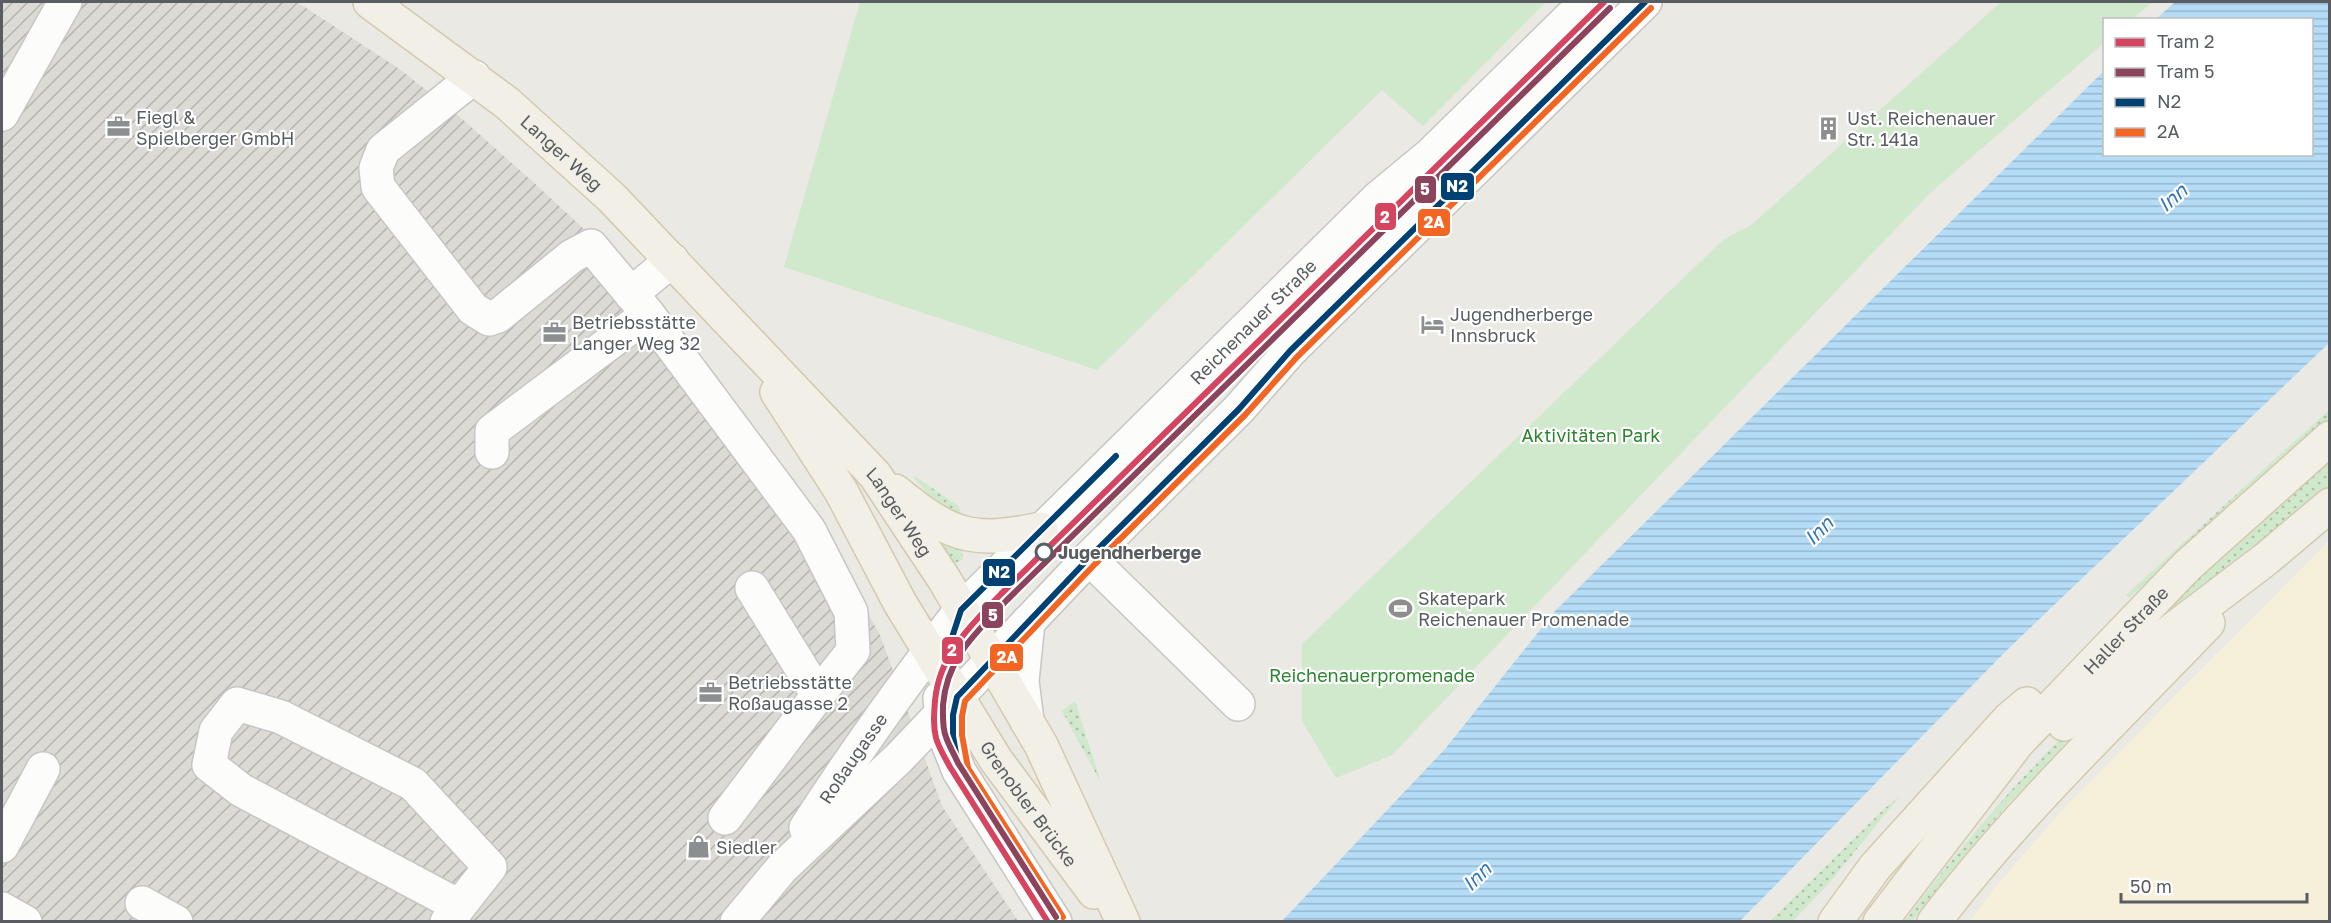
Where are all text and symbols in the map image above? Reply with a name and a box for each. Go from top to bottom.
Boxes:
legend [2103,18,2313,156]
text: Tram 2 [2157,30,2214,52]
text: Tram 5 [2157,60,2214,82]
text: N2 [2157,90,2181,112]
place label: Fiegl & Spielberger GmbH [136,106,294,149]
place label: Ust. Reichenauer Str. 141a [1847,107,1996,150]
street label: Langer Weg [516,110,607,195]
office icon: Fiegl & Spielberger GmbH [105,114,131,140]
building icon: Ust. Reichenauer Str. 141a [1816,115,1842,141]
text: 2A [2157,120,2180,142]
line badge: N2 [1440,172,1475,201]
line badge: 5 [1414,175,1437,204]
text: N2 [1446,176,1468,196]
water label: Inn [2152,177,2192,216]
text: 5 [1420,179,1430,199]
line badge: 2 [1374,202,1397,231]
text: 2 [1380,207,1390,227]
line badge: 2A [1417,208,1451,237]
text: 2A [1423,212,1445,232]
street label: Reichenauer Straße [1185,254,1321,389]
place label: Jugendherberge Innsbruck [1450,303,1593,346]
place label: Betriebsstätte Langer Weg 32 [572,311,700,354]
hotel icon: Jugendherberge Innsbruck [1419,311,1445,337]
office icon: Betriebsstätte Langer Weg 32 [541,319,567,345]
park label: Aktivitäten Park [1522,424,1660,446]
street label: Langer Weg [862,462,937,561]
water label: Inn [1799,510,1838,549]
place label: Jugendherberge [1058,541,1202,563]
marker: Jugendherberge [1035,543,1053,561]
line badge: N2 [982,558,1016,587]
text: N2 [988,562,1010,582]
street label: Haller Straße [2078,582,2173,679]
place label: Skatepark Reichenauer Promenade [1418,587,1629,630]
sports icon: Skatepark Reichenauer Promenade [1387,595,1413,621]
line badge: 5 [981,601,1004,629]
text: 5 [988,605,998,625]
line badge: 2 [941,636,964,665]
text: 2 [947,640,957,660]
line badge: 2A [989,643,1024,672]
text: 2A [996,647,1018,667]
park label: Reichenauerpromenade [1269,664,1475,686]
place label: Betriebsstätte Roßaugasse 2 [728,671,852,714]
office icon: Betriebsstätte Roßaugasse 2 [697,679,723,705]
street label: Roßaugasse [814,709,892,808]
street label: Grenobler Brücke [976,737,1082,871]
shop icon: Siedler [685,834,711,860]
place label: Siedler [716,836,777,858]
water label: Inn [1457,856,1496,895]
scale bar [2121,866,2307,904]
text: 50 m [2130,875,2172,897]

